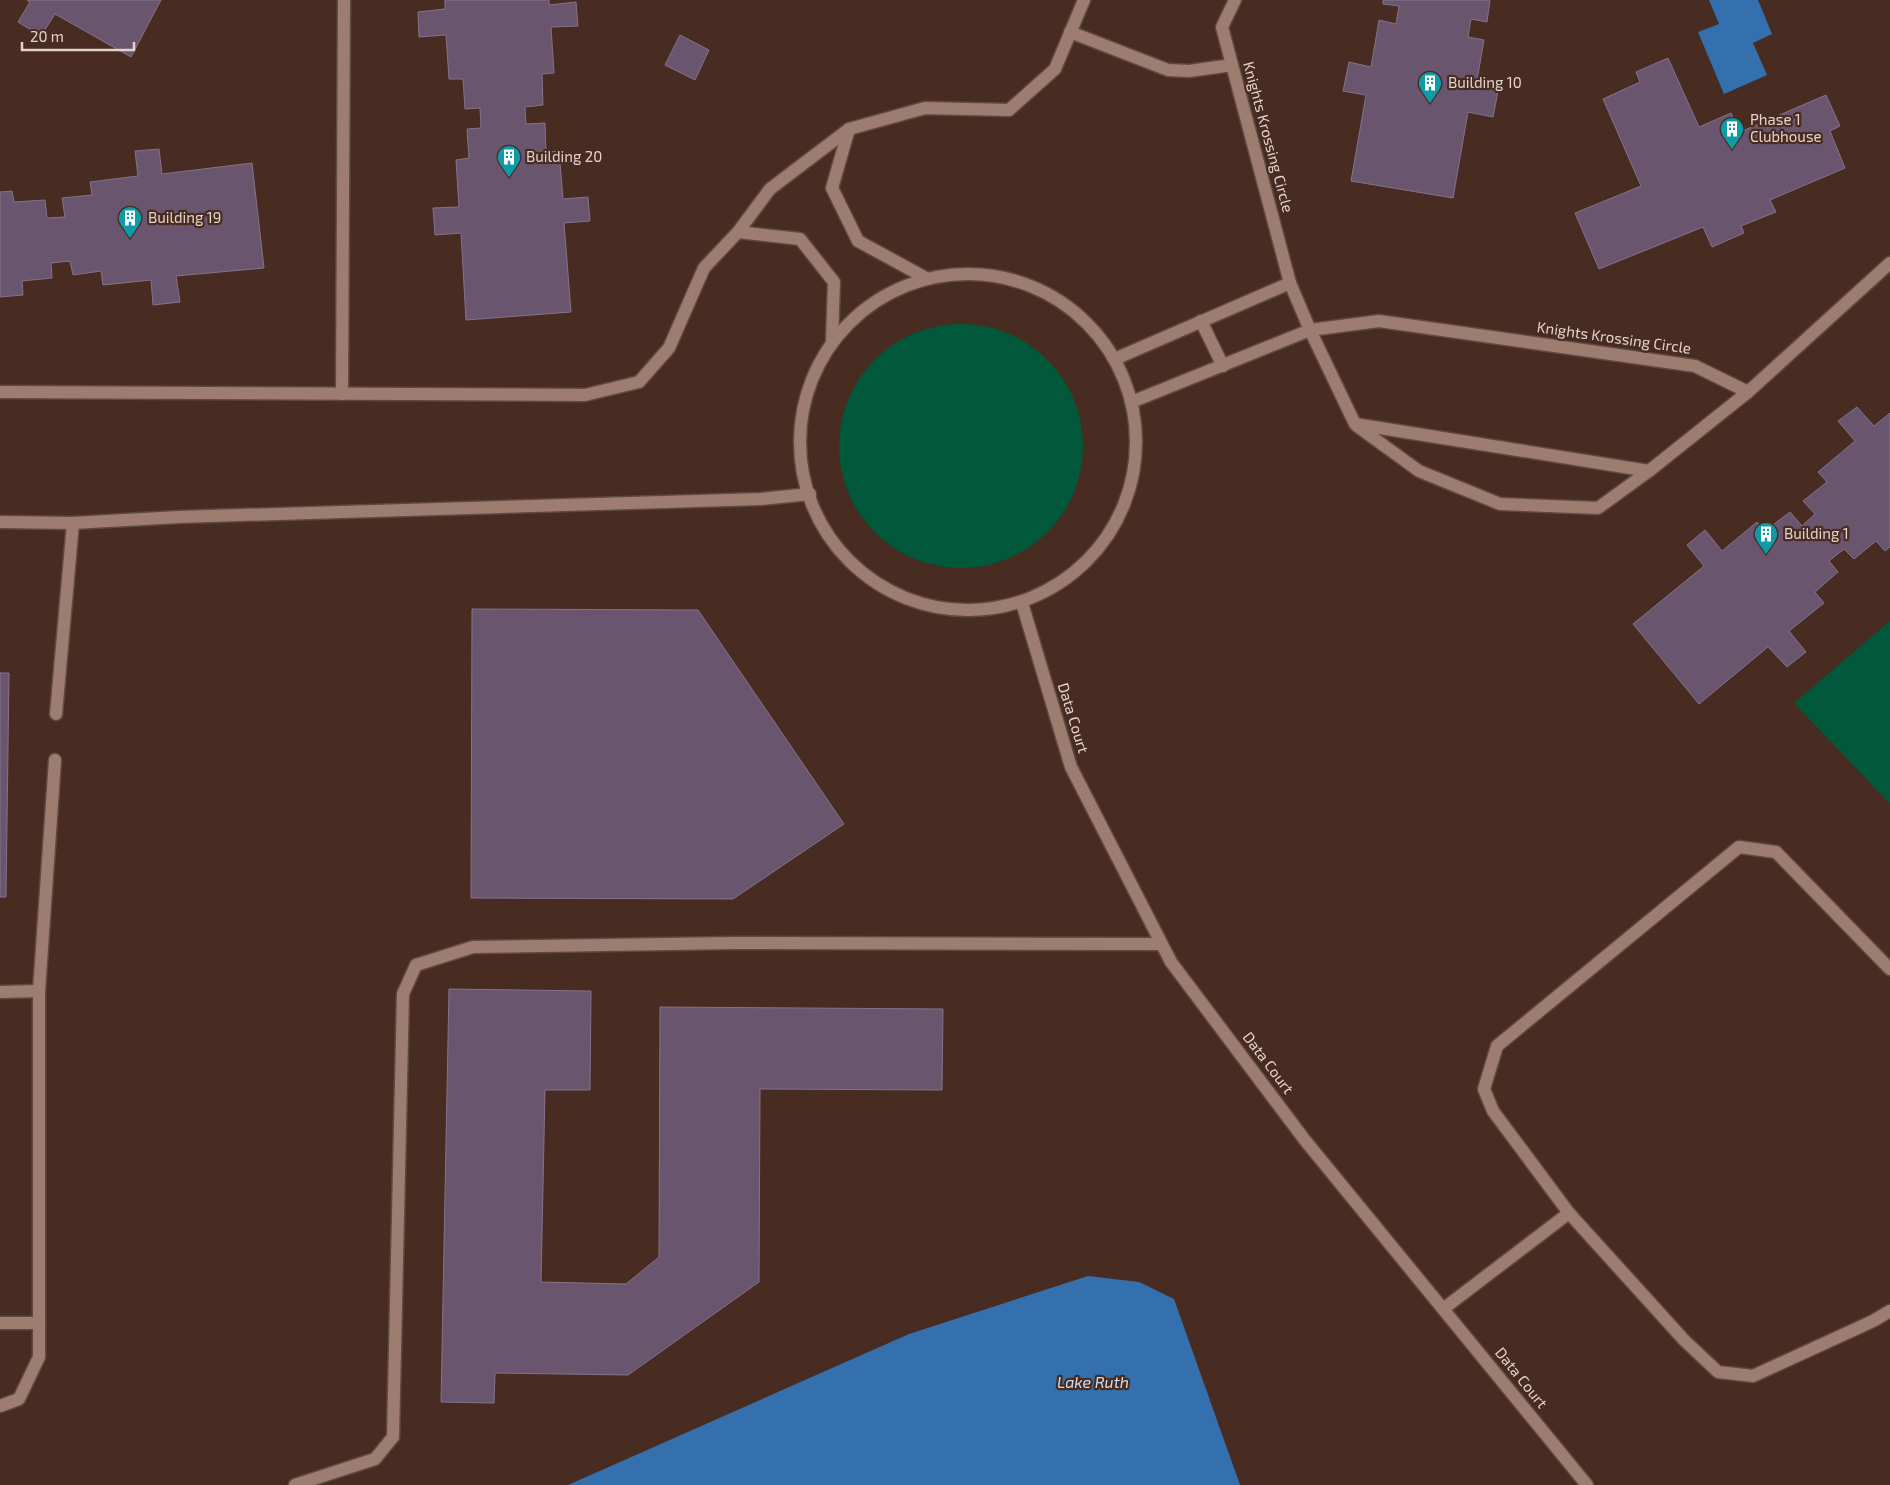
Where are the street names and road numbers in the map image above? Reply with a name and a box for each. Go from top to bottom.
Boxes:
street label: Knights Krossing Circle [1240,59,1298,214]
street label: Knights Krossing Circle [1536,317,1692,357]
street label: Data Court [1055,680,1093,755]
street label: Data Court [1240,1028,1298,1097]
street label: Data Court [1492,1343,1552,1412]

